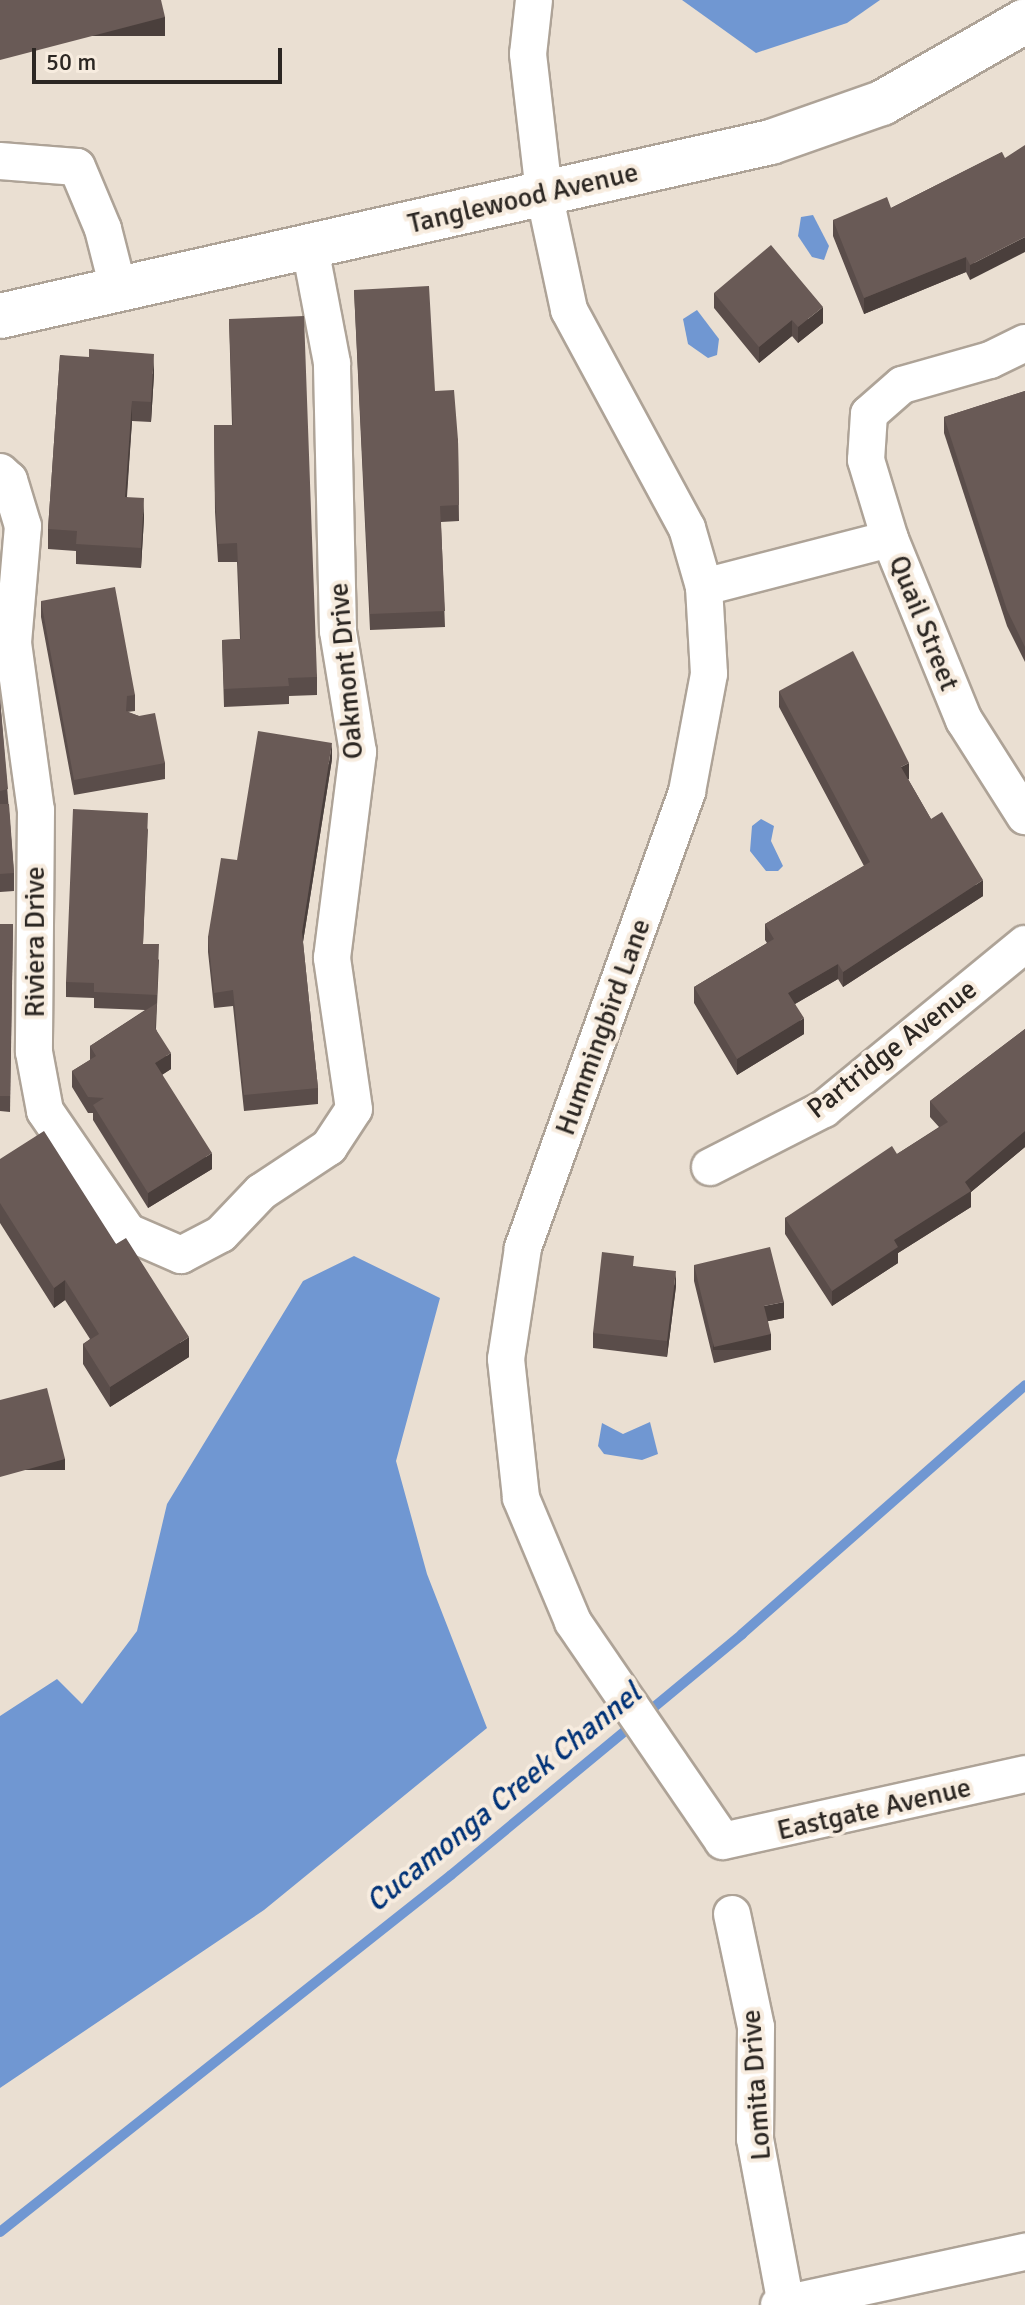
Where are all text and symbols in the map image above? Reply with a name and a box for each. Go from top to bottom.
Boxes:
scale bar [36,32,286,82]
text: 50 m [46,47,96,77]
street label: Tanglewood Avenue [405,155,641,241]
street label: Quail Street [882,551,966,695]
street label: Oakmont Drive [322,581,370,761]
street label: Riviera Drive [18,866,52,1018]
street label: Hummingbird Lane [548,914,658,1140]
street label: Partridge Avenue [801,972,983,1126]
water label: Cucamonga Creek Channel [359,1676,649,1920]
street label: Eastgate Avenue [774,1770,974,1848]
street label: Lomita Drive [734,2009,778,2161]

